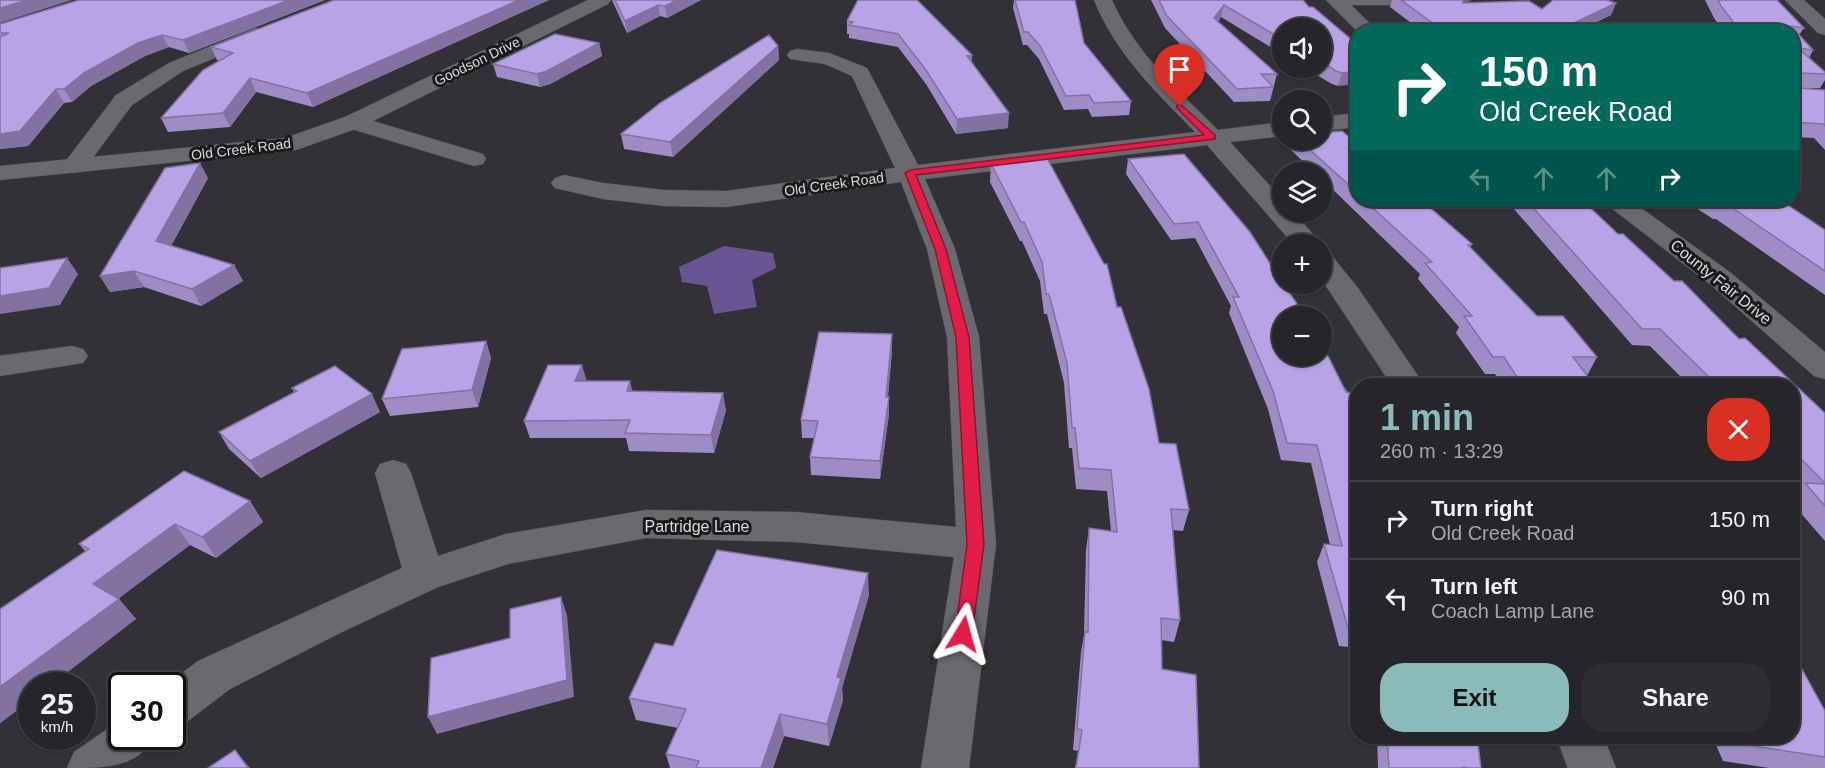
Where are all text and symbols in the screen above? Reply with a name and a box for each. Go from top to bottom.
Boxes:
map controls [1272,18,1332,366]
button: sound [1272,18,1332,78]
street label: Goodson Drive [432,33,523,89]
pin [1154,44,1205,106]
icon: right [1380,48,1458,126]
text: 150 m [1479,48,1598,95]
icon: arrive [1163,53,1196,86]
button: search [1272,90,1332,150]
text: Old Creek Road [1479,97,1673,127]
street label: Old Creek Road [190,135,292,163]
button: layers [1272,162,1332,222]
icon: left [1464,162,1497,195]
icon: ahead [1527,162,1560,195]
icon: ahead [1590,162,1623,195]
icon: right [1653,162,1686,195]
street label: Old Creek Road [783,169,885,199]
button: + [1272,234,1332,294]
street label: County Fair Drive [1667,236,1775,328]
button: − [1272,306,1332,366]
text: 1 min [1380,397,1474,438]
button: close [1707,398,1770,461]
text: 260 m · 13:29 [1380,440,1503,462]
text: Turn right [1431,496,1533,521]
icon: right [1380,504,1413,537]
text: 150 m [1709,507,1770,532]
street label: Partridge Lane [645,518,750,535]
text: Old Creek Road [1431,522,1574,544]
text: Turn left [1431,574,1517,599]
icon: left [1380,582,1413,615]
text: 90 m [1721,585,1770,610]
text: Coach Lamp Lane [1431,600,1594,622]
position arrow [931,602,995,666]
button: Exit [1380,663,1569,732]
button: Share [1581,663,1770,732]
speed limit sign: 30 [108,672,186,750]
text: 25 [40,687,74,720]
text: km/h [41,718,73,735]

